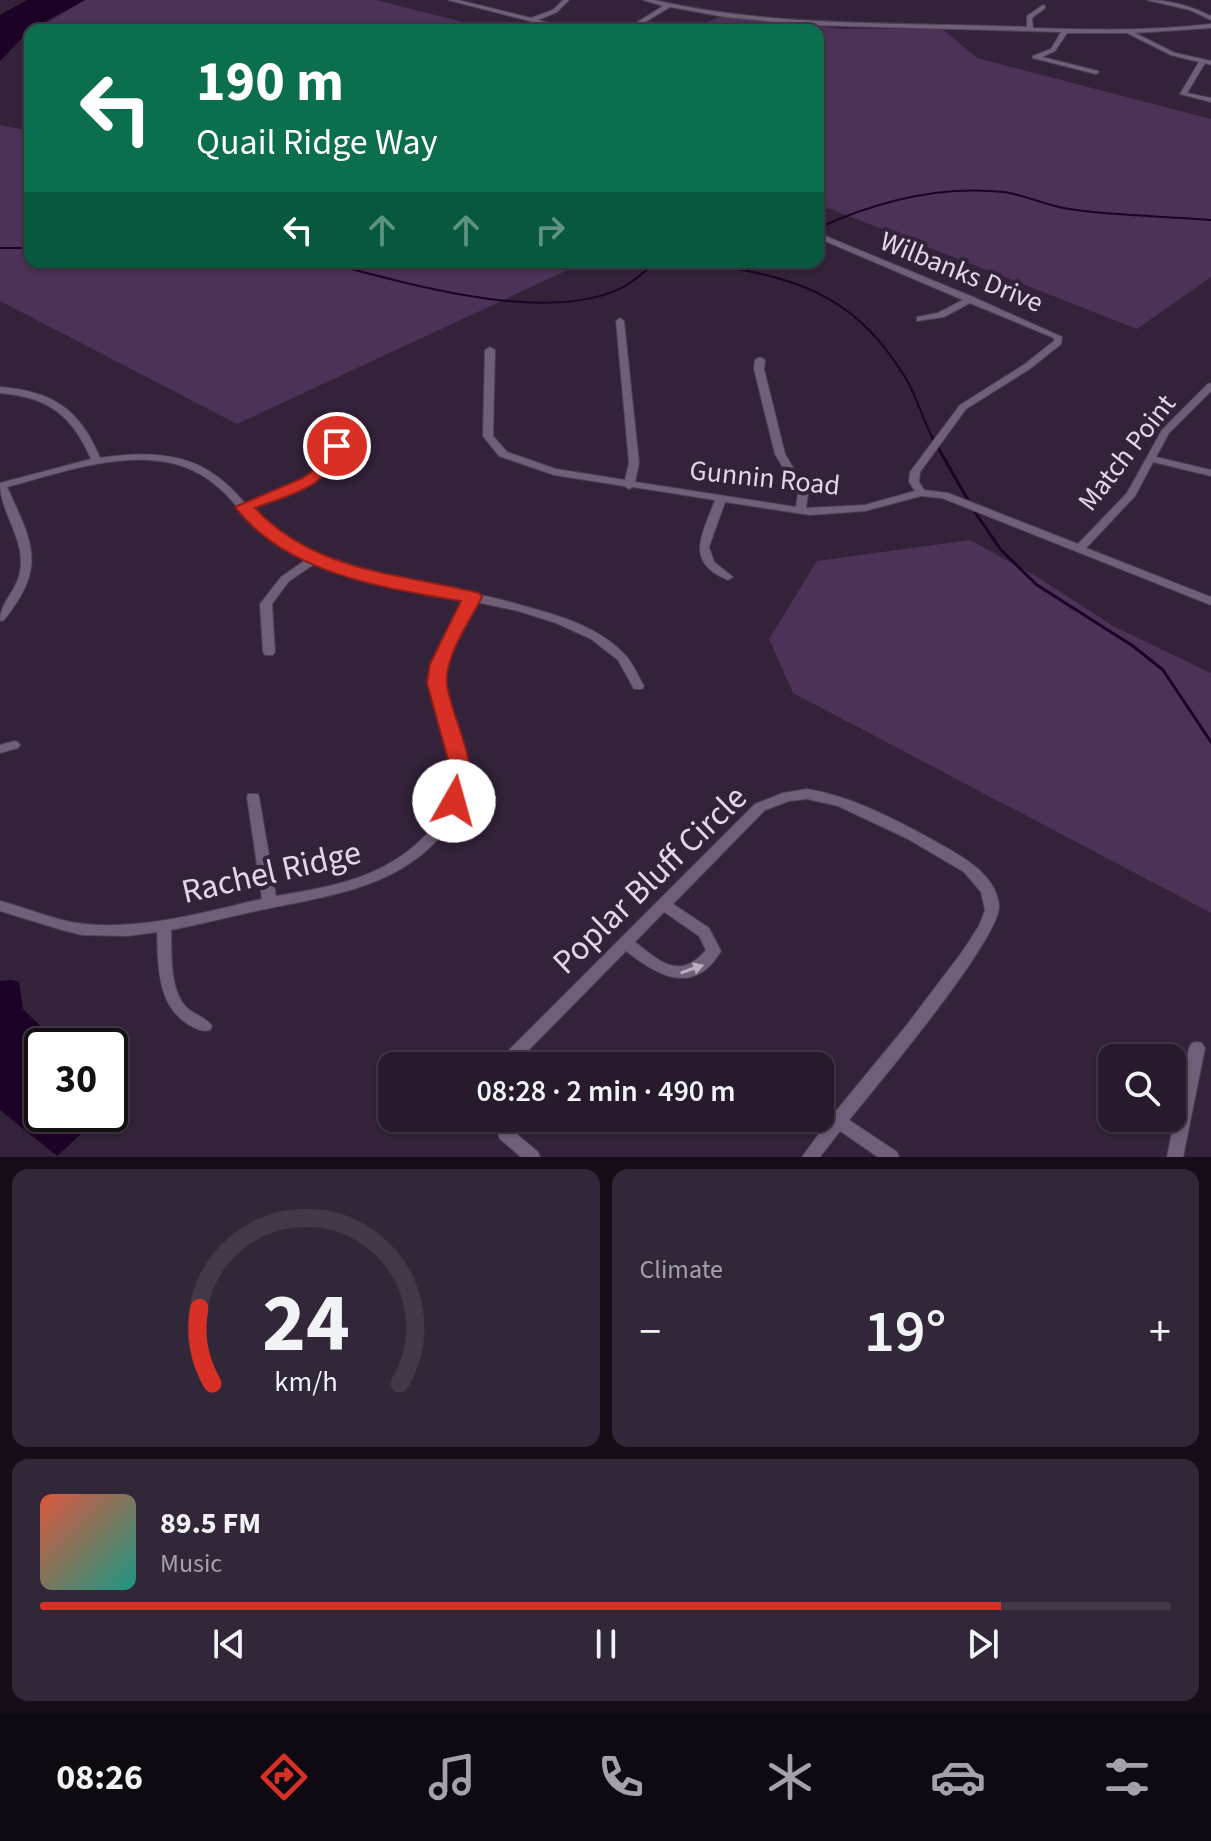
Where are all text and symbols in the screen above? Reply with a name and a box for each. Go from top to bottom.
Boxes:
text: 190 m [196,43,344,122]
icon: left [64,56,168,160]
text: Quail Ridge Way [196,117,438,168]
icon: left [276,208,320,252]
icon: ahead [360,208,404,252]
icon: ahead [444,208,488,252]
icon: right [528,208,572,252]
street label: Wilbanks Drive [874,221,1049,323]
street label: Match Point [1068,385,1186,520]
pin [303,412,371,480]
icon: arrive [315,424,359,468]
street label: Gunnin Road [688,450,842,506]
position arrow [412,759,496,843]
street label: Poplar Bluff Circle [542,774,758,986]
street label: Rachel Ridge [177,828,366,917]
one-way arrow [681,962,705,974]
speed limit sign: 30 [24,1028,128,1132]
map controls [1098,1044,1186,1132]
button: search [1098,1044,1186,1132]
text: 08:28 · 2 min · 490 m [476,1070,736,1113]
text: Climate [640,1251,723,1288]
text: 24 [262,1265,350,1383]
text: 19° [864,1290,946,1375]
text: − [640,1301,661,1364]
text: + [1149,1301,1171,1364]
text: km/h [274,1362,337,1402]
text: 89.5 FM [160,1502,261,1545]
text: Music [160,1545,222,1582]
icon: previous [207,1622,251,1666]
icon: pause [584,1622,628,1666]
icon: next [961,1622,1005,1666]
icon: directions [256,1749,312,1805]
icon: music [424,1749,480,1805]
icon: phone [593,1749,649,1805]
icon: climate [762,1749,818,1805]
icon: car [930,1749,986,1805]
icon: filters [1099,1749,1155,1805]
text: 08:26 [56,1752,143,1803]

